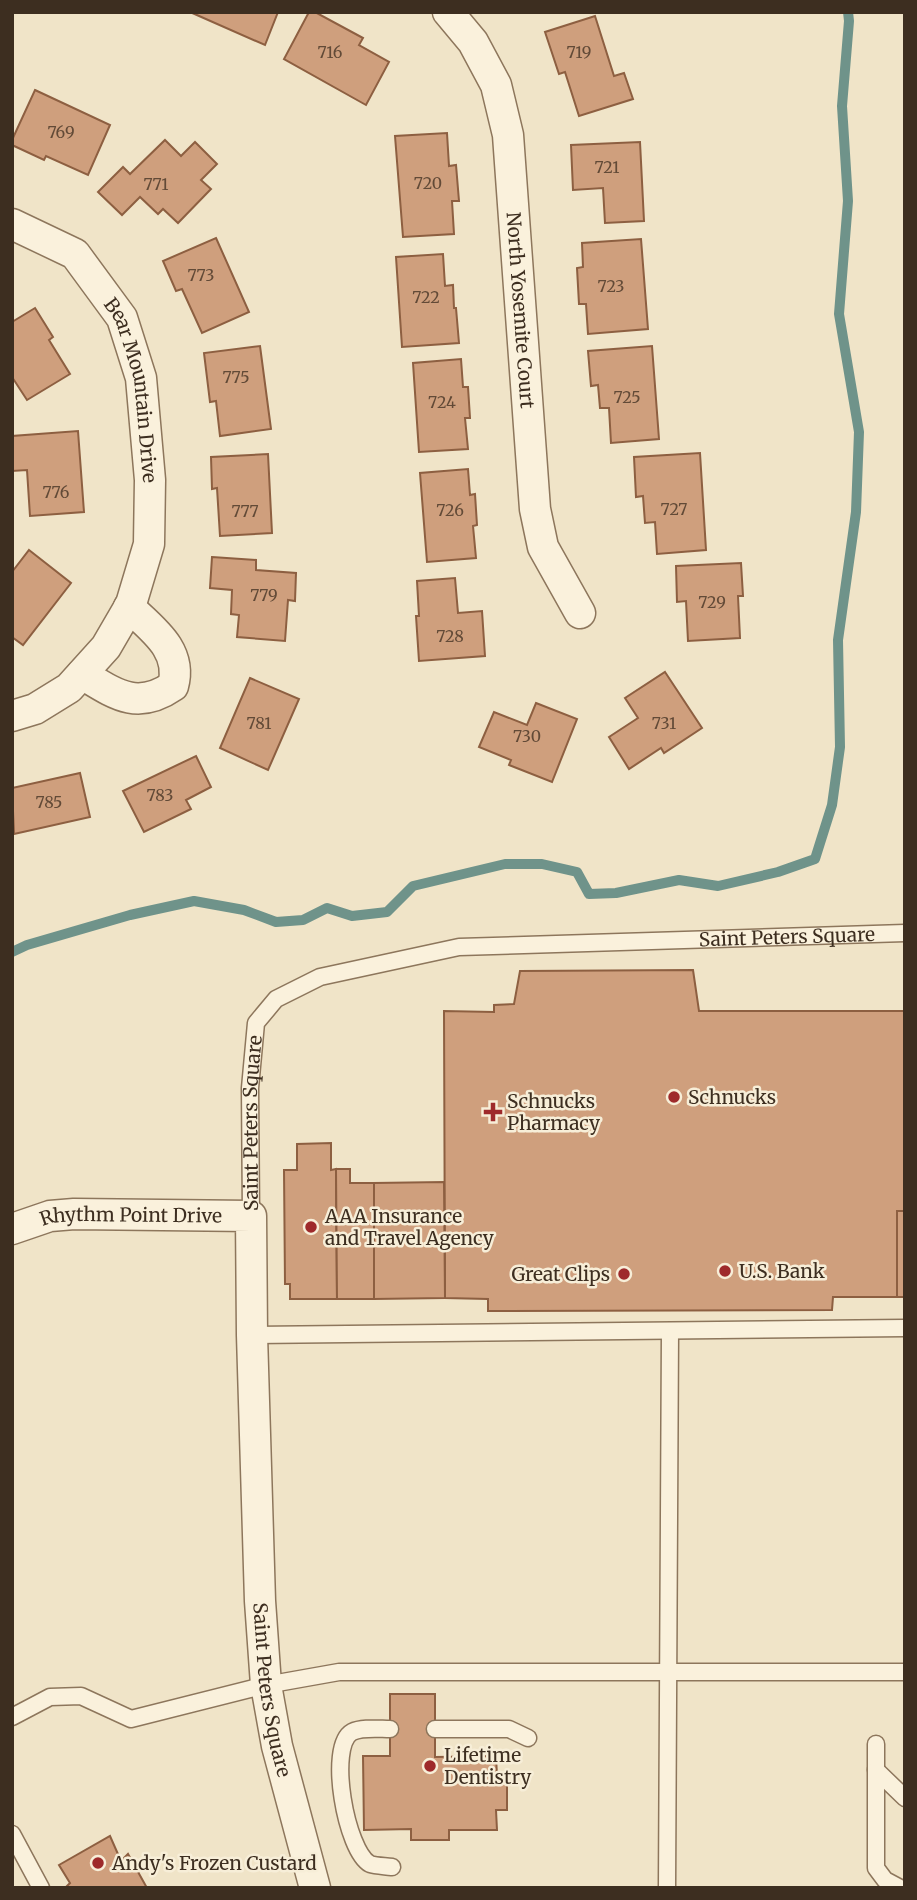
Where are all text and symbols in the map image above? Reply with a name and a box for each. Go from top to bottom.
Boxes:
house number: 716 [317,42,343,62]
house number: 719 [567,42,591,62]
house number: 769 [47,122,75,142]
house number: 721 [594,157,620,177]
house number: 720 [414,173,442,193]
house number: 771 [143,174,169,194]
street label: North Yosemite Court [502,211,540,410]
house number: 773 [187,265,215,285]
house number: 723 [598,276,624,296]
house number: 722 [412,287,440,307]
street label: Bear Mountain Drive [99,293,162,484]
house number: 775 [222,367,250,387]
house number: 725 [613,387,641,407]
house number: 724 [428,392,456,412]
house number: 776 [43,482,70,502]
house number: 727 [661,499,687,519]
house number: 726 [436,500,464,520]
house number: 777 [231,501,259,521]
house number: 779 [250,585,278,605]
house number: 729 [698,592,726,612]
house number: 728 [436,626,464,646]
house number: 781 [247,713,271,733]
house number: 731 [652,713,676,733]
house number: 730 [513,726,541,746]
house number: 783 [147,785,173,805]
house number: 785 [36,792,62,812]
street label: Saint Peters Square [698,922,875,951]
street label: Saint Peters Square [238,1034,267,1211]
place label: Schnucks [688,1085,776,1109]
place label: Schnucks Pharmacy [507,1089,600,1135]
marker: Schnucks [666,1089,682,1105]
marker: Schnucks Pharmacy [485,1104,501,1120]
street label: Rhythm Point Drive [36,1202,222,1231]
place label: AAA Insurance and Travel Agency [324,1204,494,1250]
marker: AAA Insurance and Travel Agency [303,1219,319,1235]
place label: U.S. Bank [739,1259,825,1283]
place label: Great Clips [511,1262,610,1286]
marker: U.S. Bank [717,1263,733,1279]
marker: Great Clips [616,1266,632,1282]
street label: Saint Peters Square [248,1602,297,1780]
place label: Lifetime Dentistry [444,1743,531,1789]
marker: Lifetime Dentistry [422,1758,438,1774]
place label: Andy's Frozen Custard [111,1851,317,1875]
marker: Andy's Frozen Custard [90,1855,106,1871]

